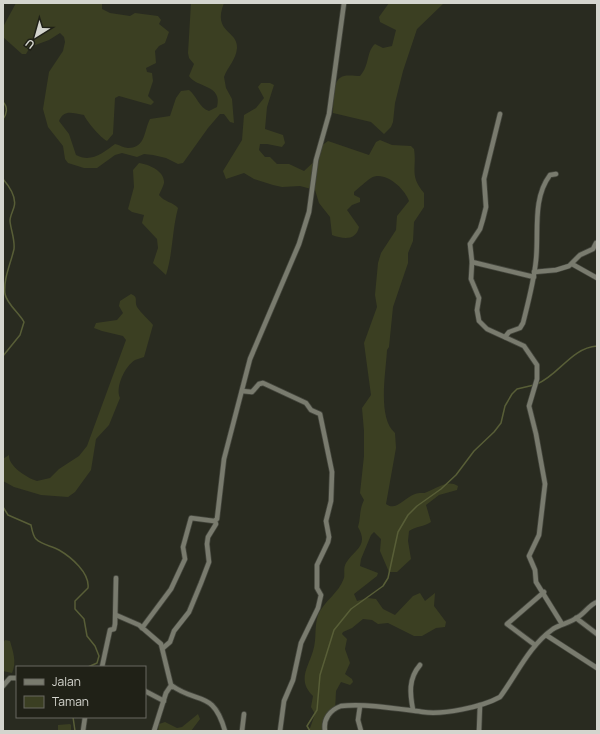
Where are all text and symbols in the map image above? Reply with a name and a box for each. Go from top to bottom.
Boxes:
north arrow [16,16,56,56]
text: U [22,36,37,53]
legend [16,666,146,718]
text: Jalan [52,673,81,690]
text: Taman [52,693,89,710]

